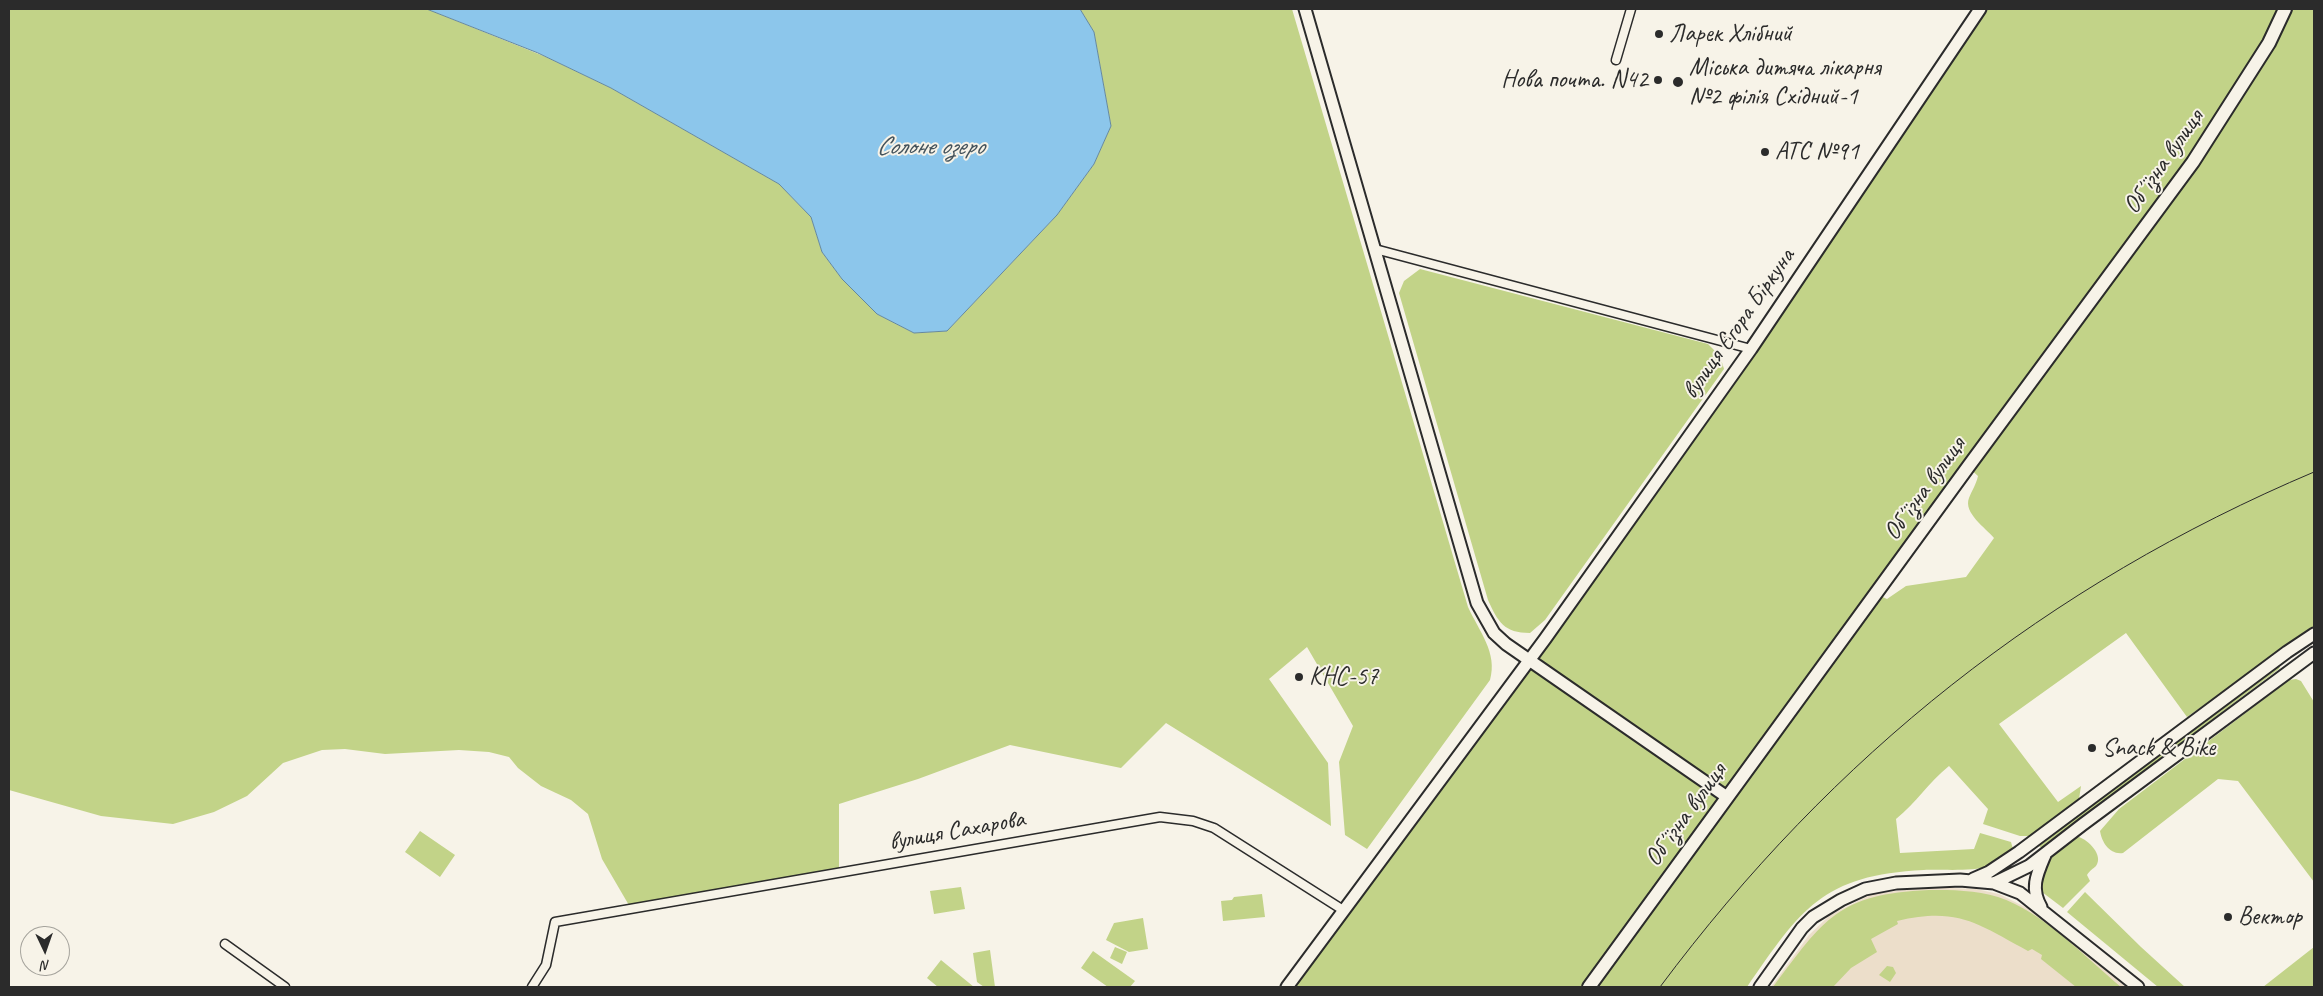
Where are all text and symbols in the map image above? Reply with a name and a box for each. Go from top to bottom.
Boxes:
place label: Ларек Хлібний [1669,19,1792,49]
marker: Ларек Хлібний [1653,28,1665,40]
place label: Міська дитяча лікарня №2 філія Східний-1 [1689,53,1880,112]
place label: Нова почта. N42 [1501,65,1648,95]
marker: Нова почта. N42 [1652,74,1664,86]
marker: Міська дитяча лікарня №2 філія Східний-1 [1671,75,1685,89]
street label: Обʼїзна вулиця [2117,104,2211,220]
water label: Солоне озеро [876,131,984,163]
place label: АТС №91 [1775,137,1859,167]
marker: АТС №91 [1759,146,1771,158]
street label: вулиця Єгора Біркуна [1676,243,1802,405]
street label: Обʼїзна вулиця [1877,431,1973,547]
place label: КНС-57 [1309,662,1378,692]
marker: КНС-57 [1293,671,1305,683]
place label: Snack & Bike [2102,733,2215,763]
marker: Snack & Bike [2086,742,2098,754]
street label: Обʼїзна вулиця [1638,757,1734,873]
street label: вулиця Сахарова [887,804,1027,858]
place label: Вектор [2238,902,2302,932]
marker: Вектор [2222,911,2234,923]
north arrow [20,926,70,976]
text: N [41,957,51,974]

